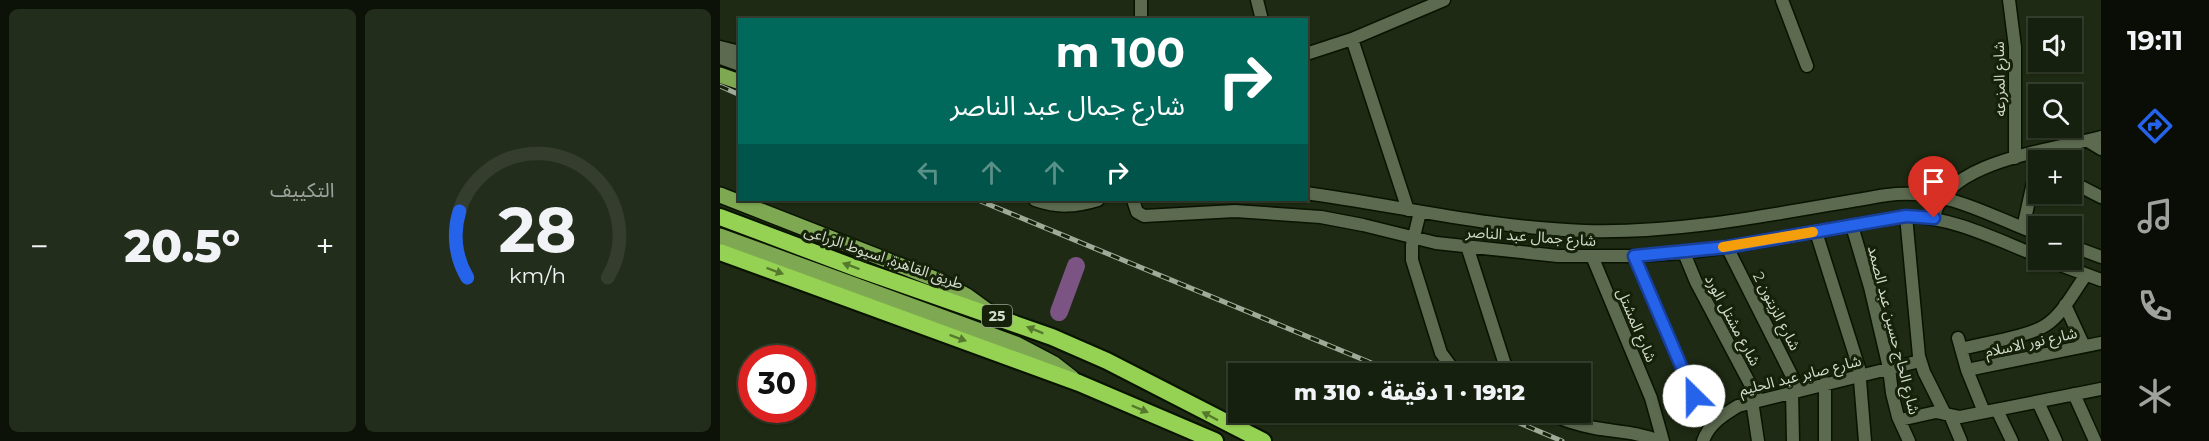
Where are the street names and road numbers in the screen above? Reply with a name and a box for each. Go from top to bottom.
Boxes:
street label: شارع المزرعه [1989,41,2012,117]
street label: طريق القاهرة, اسيوط الزراعى [802,221,966,294]
street label: شارع جمال عبد الناصر [1464,222,1597,253]
street label: شارع الحاج حسين عبد الصمد [1861,244,1924,417]
street label: شارع الزيتون 2 [1746,268,1805,355]
street label: شارع مشتل الورد [1698,271,1765,371]
street label: شارع المشتل [1610,285,1661,366]
road number: 25 [982,305,1012,327]
street label: شارع نور الاسلام [1983,323,2080,364]
street label: شارع صابر عبد الحليم [1737,351,1864,402]

